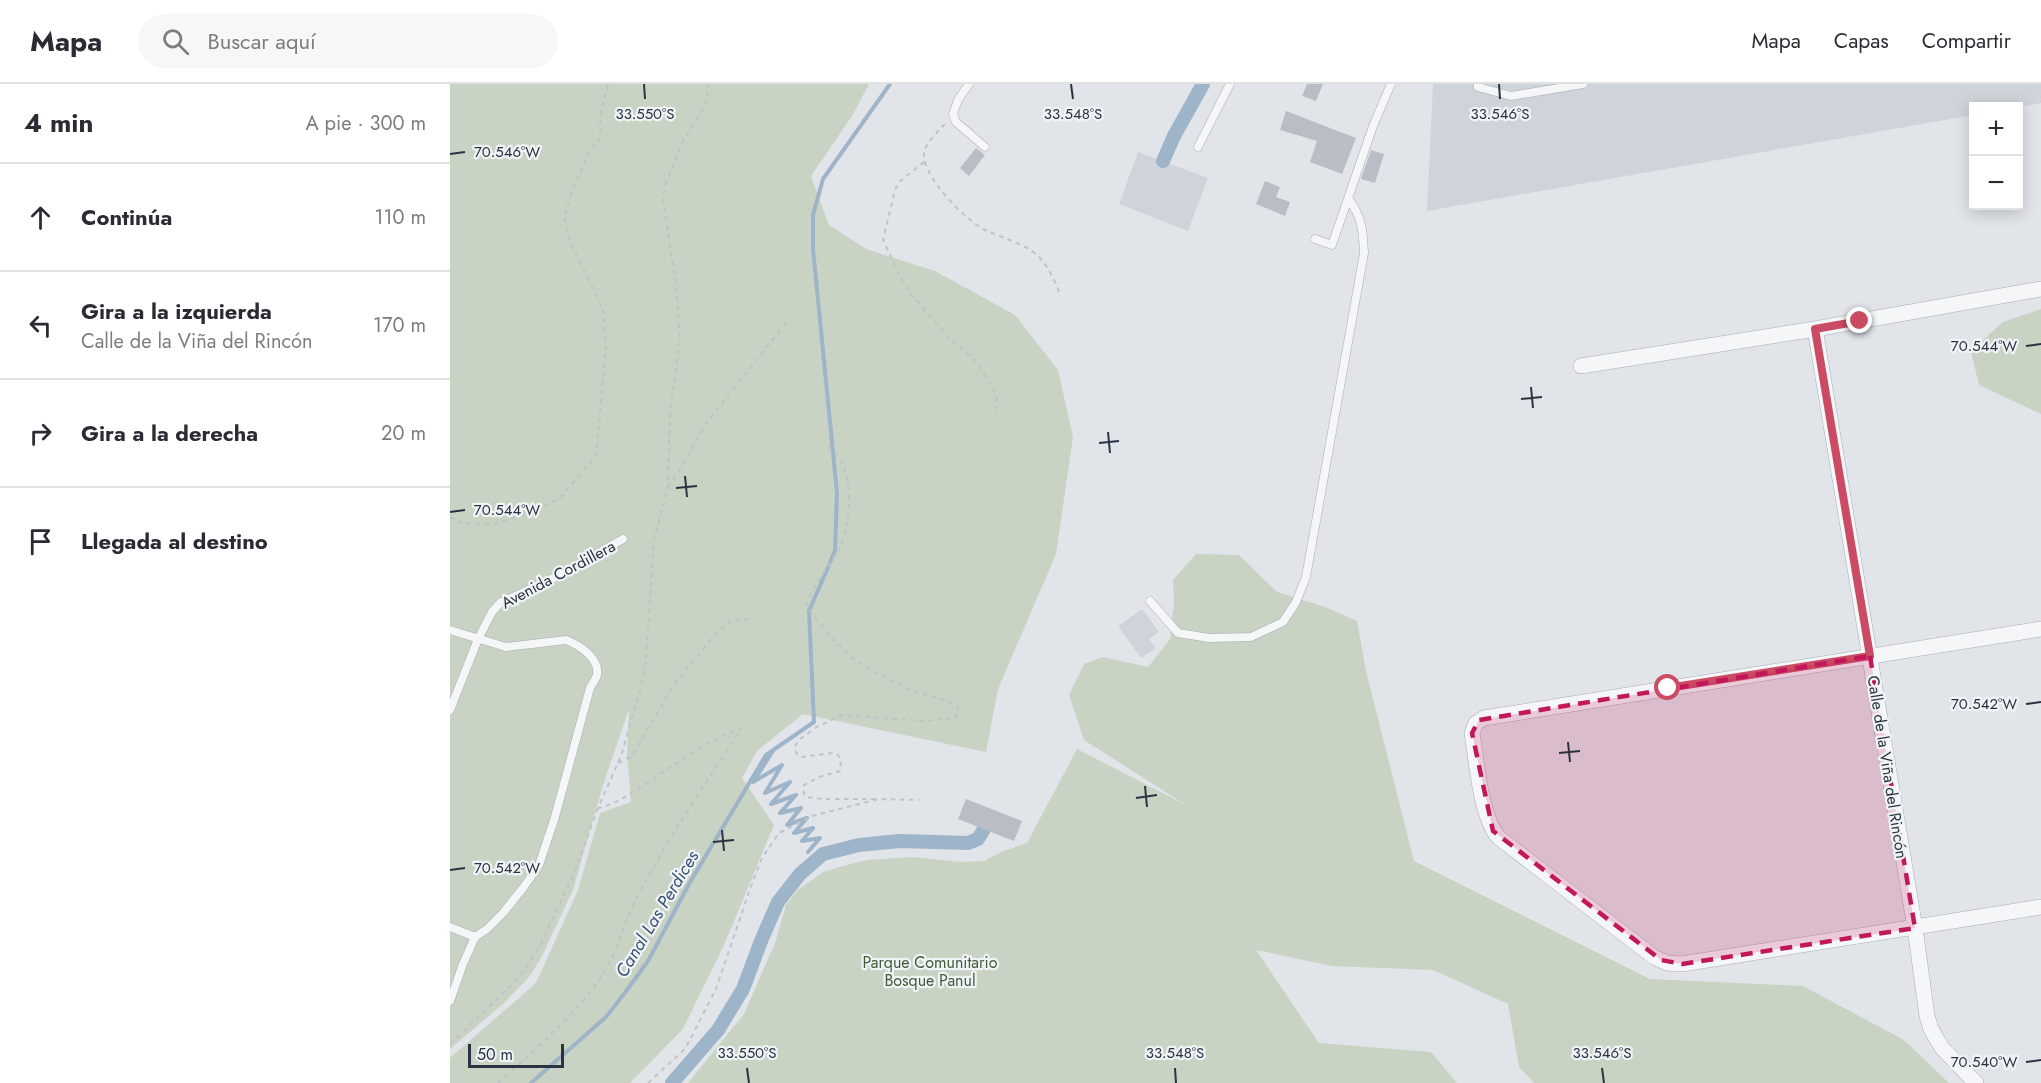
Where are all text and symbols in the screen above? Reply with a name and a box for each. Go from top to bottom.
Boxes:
search box [138,14,558,68]
text: Mapa [30,21,102,62]
icon: search [159,25,192,58]
text: Buscar aquí [207,25,316,57]
text: Mapa [1752,26,1801,56]
text: Capas [1834,26,1889,56]
text: Compartir [1922,26,2011,56]
map controls [1969,102,2023,210]
button: + [1969,102,2023,156]
text: 33.550°S [616,103,674,125]
text: 33.548°S [1044,103,1102,125]
text: 33.546°S [1471,103,1529,125]
text: 4 min [24,104,93,142]
text: A pie · 300 m [305,109,426,138]
text: 70.546°W [474,141,540,163]
button: − [1969,156,2023,210]
icon: ahead [24,201,57,234]
text: Continúa [81,201,172,233]
text: 110 m [374,203,426,232]
text: Gira a la izquierda [81,295,272,327]
route end [1846,307,1872,333]
icon: left [24,309,57,342]
text: 170 m [373,311,426,340]
text: Calle de la Viña del Rincón [81,327,312,356]
text: 70.544°W [1951,335,2017,357]
icon: right [24,417,57,450]
text: Gira a la derecha [81,417,258,449]
text: 20 m [381,419,426,448]
text: 70.544°W [474,499,540,521]
icon: arrive [24,525,57,558]
text: Llegada al destino [81,525,268,557]
street label: Avenida Cordillera [497,535,619,614]
route start [1654,674,1680,700]
street label: Calle de la Viña del Rincón [1862,674,1913,860]
text: 70.542°W [1951,693,2017,715]
water label: Canal Las Perdices [609,845,706,982]
text: 70.542°W [474,857,540,879]
park label: Parque Comunitario Bosque Panul [863,951,998,992]
scale bar [468,1041,564,1068]
text: 33.550°S [718,1042,776,1064]
text: 33.548°S [1146,1042,1204,1064]
text: 33.546°S [1573,1042,1631,1064]
text: 50 m [477,1043,513,1066]
text: 70.540°W [1951,1051,2017,1073]

